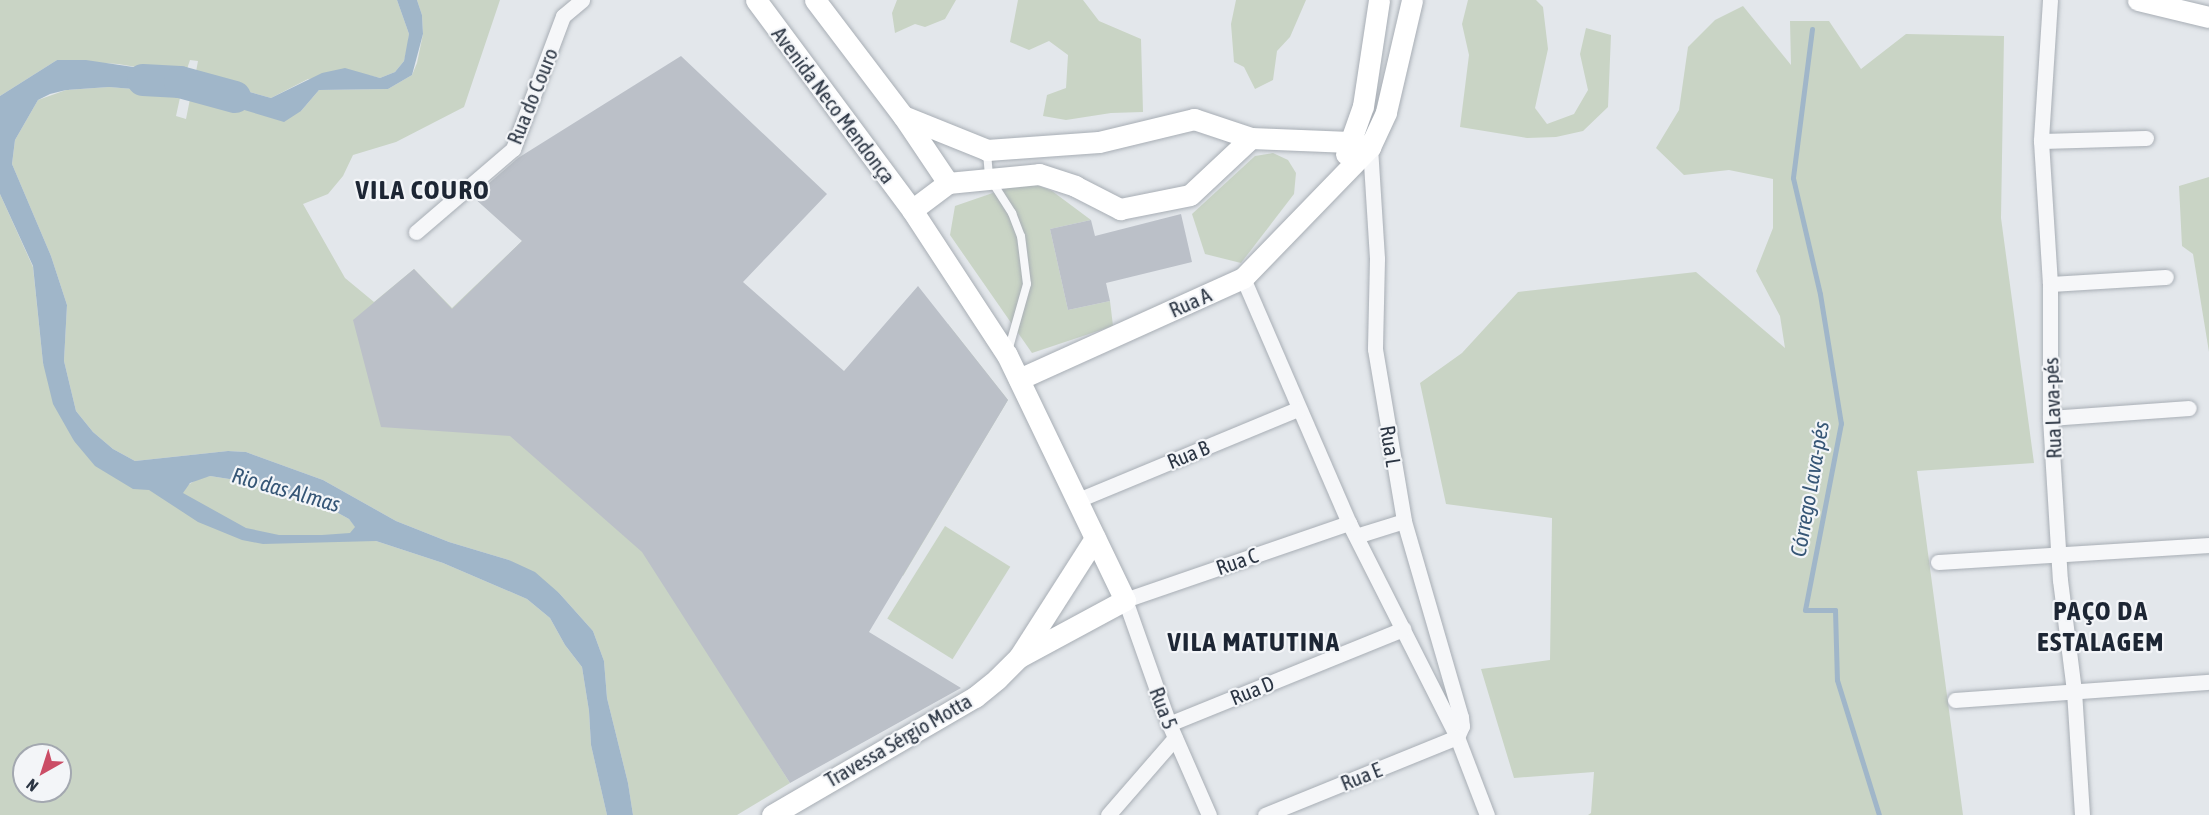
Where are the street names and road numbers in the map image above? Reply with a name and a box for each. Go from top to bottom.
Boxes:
street label: Avenida Neco Mendonça [767,22,901,188]
street label: Rua do Couro [501,44,563,148]
street label: Rua A [1165,282,1215,322]
street label: Rua Lava-pés [2038,357,2066,459]
street label: Rua L [1375,424,1407,468]
street label: Rua B [1163,434,1213,474]
street label: Rua C [1213,542,1261,580]
street label: Rua D [1226,670,1278,710]
street label: Rua 5 [1145,683,1183,733]
street label: Travessa Sérgio Motta [820,688,976,792]
street label: Rua E [1337,756,1385,796]

